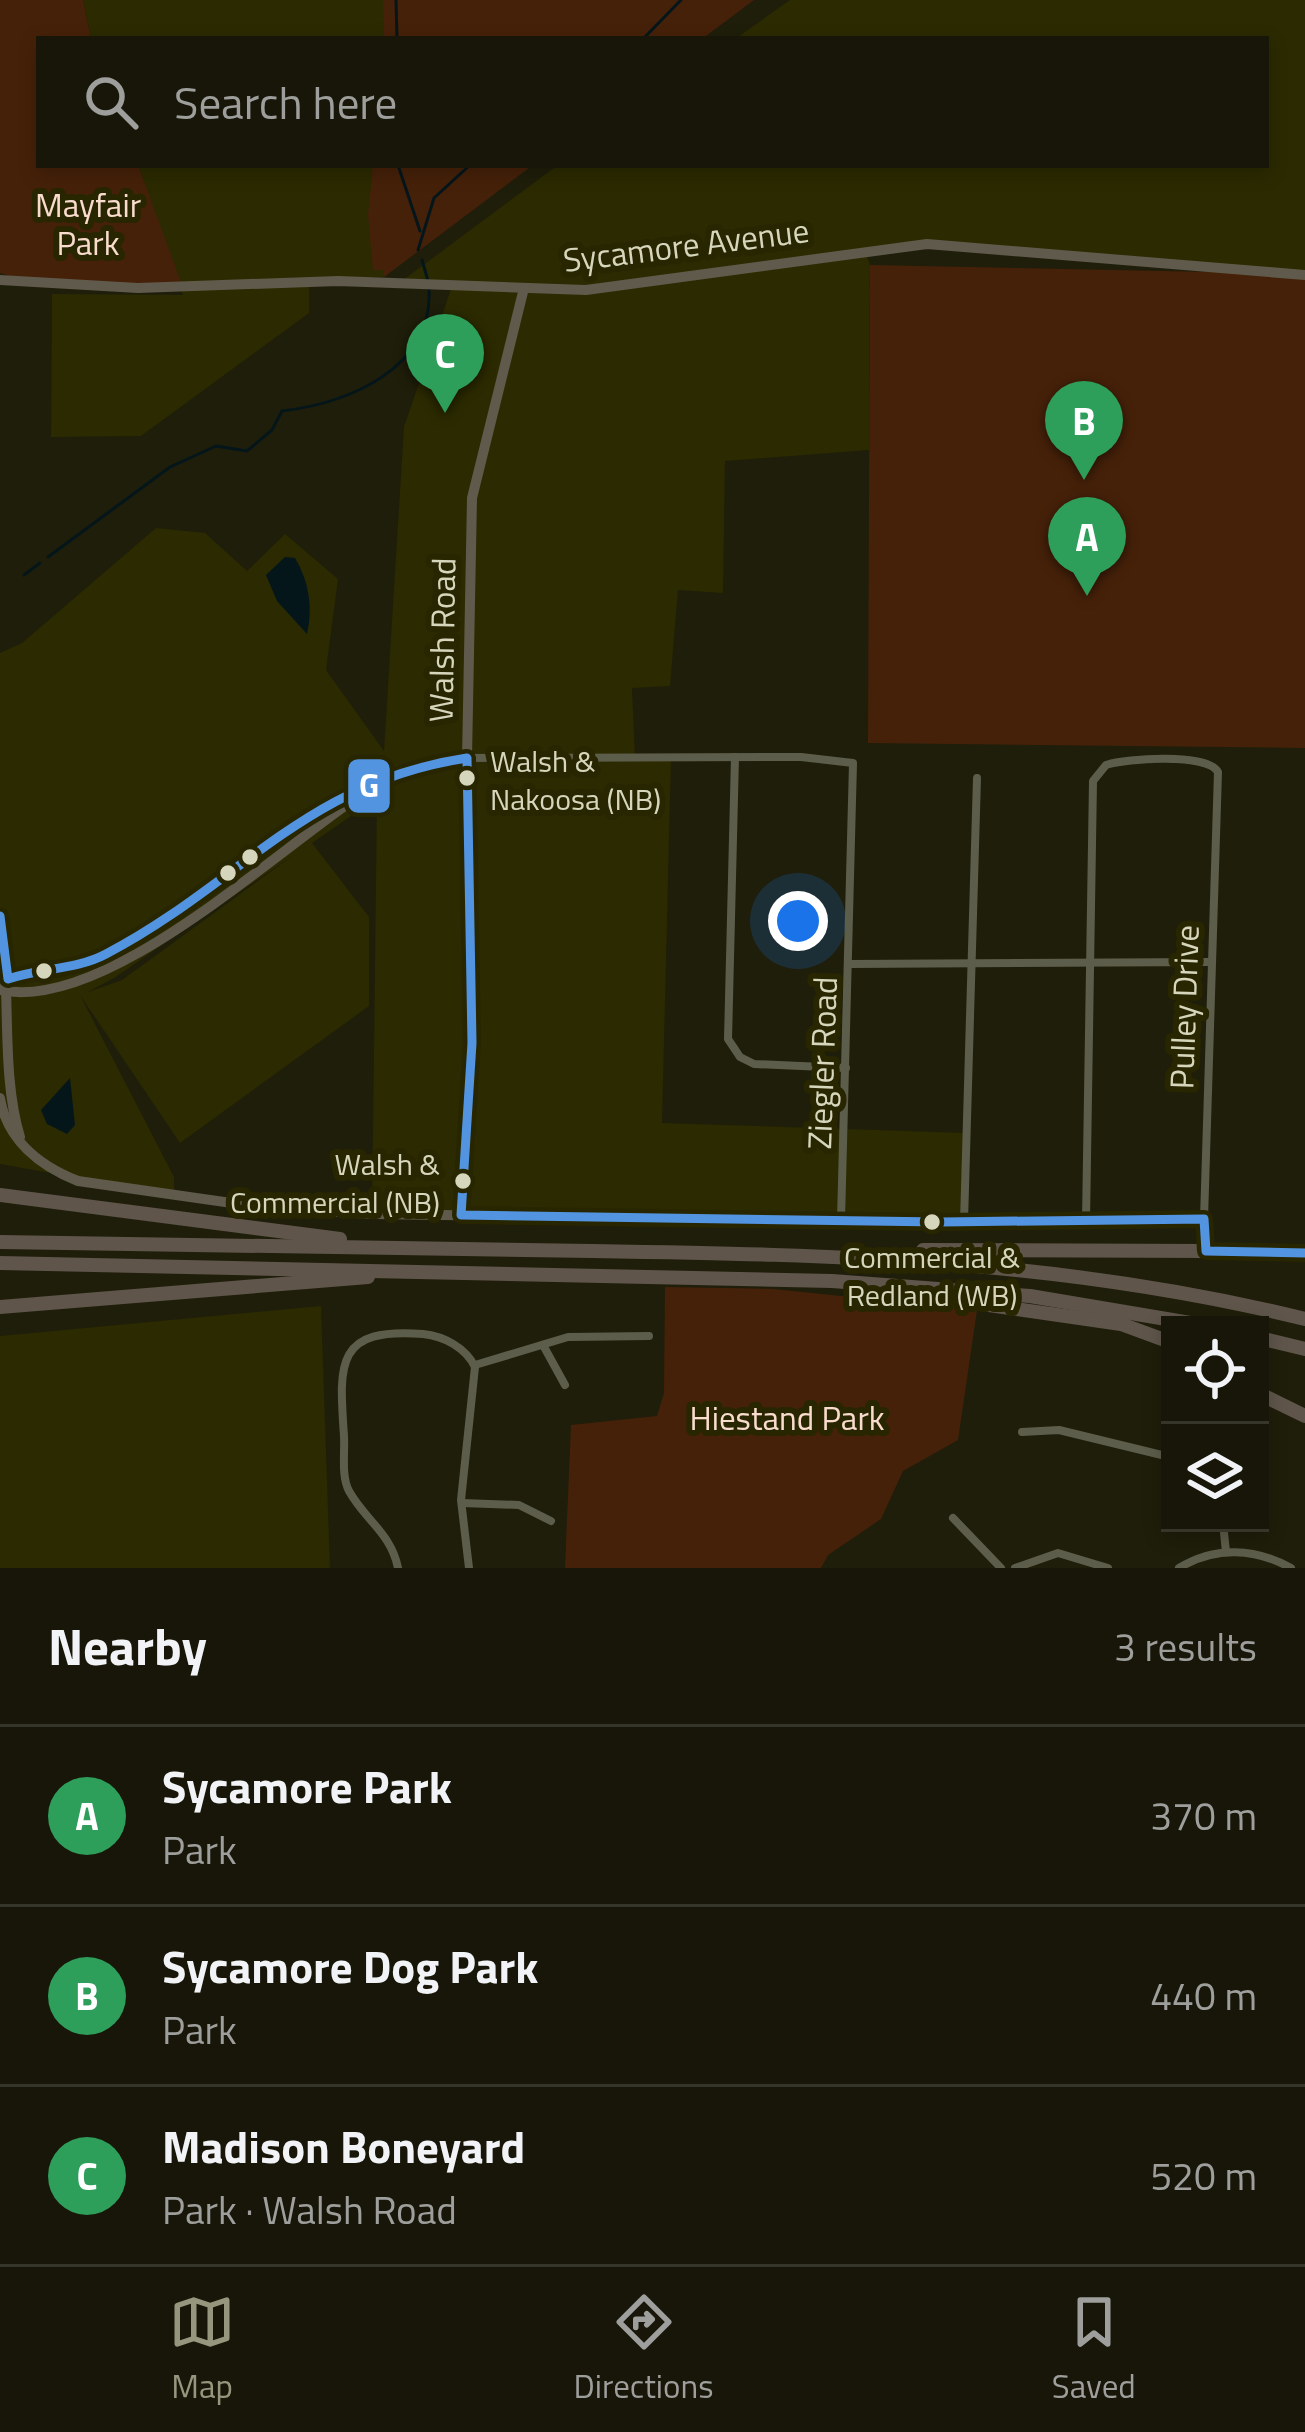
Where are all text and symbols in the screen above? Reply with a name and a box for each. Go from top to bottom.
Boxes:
search box [36,36,1269,168]
text: Search here [174,68,397,136]
icon: search [78,69,144,135]
park label: Mayfair Park [35,180,141,268]
street label: Sycamore Avenue [560,205,812,285]
pin: C [406,314,484,413]
pin: B [1045,381,1123,480]
pin: A [1048,497,1126,596]
street label: Walsh Road [416,557,468,723]
place label: Walsh & Nakoosa (NB) [490,738,661,822]
line badge: G [346,757,392,815]
text: G [359,760,379,810]
marker: Walsh & Nakoosa (NB) [456,767,478,789]
unlabelled marker [239,846,261,868]
unlabelled marker [217,862,239,884]
your location [768,891,828,951]
street label: Pulley Drive [1156,924,1212,1090]
unlabelled marker [33,960,55,982]
street label: Ziegler Road [794,976,850,1150]
place label: Walsh & Commercial (NB) [230,1141,440,1225]
marker: Walsh & Commercial (NB) [452,1170,474,1192]
marker: Commercial & Redland (WB) [921,1211,943,1233]
place label: Commercial & Redland (WB) [844,1234,1020,1318]
map controls [1161,1316,1269,1532]
button: locate [1161,1316,1269,1424]
park label: Hiestand Park [689,1393,885,1443]
button: layers [1161,1424,1269,1532]
text: Nearby [48,1607,207,1685]
text: 3 results [1114,1617,1257,1676]
text: Sycamore Park [162,1752,452,1820]
text: A [75,1786,99,1845]
text: 370 m [1150,1786,1257,1845]
text: Park [162,1820,237,1879]
text: Sycamore Dog Park [162,1932,538,2000]
text: B [75,1966,99,2025]
text: 440 m [1150,1966,1257,2025]
text: Park [162,2000,237,2059]
text: Madison Boneyard [162,2112,525,2180]
text: C [76,2146,98,2205]
text: 520 m [1150,2146,1257,2205]
text: Park · Walsh Road [162,2180,457,2239]
tab: Map [169,2289,235,2411]
tab: Directions [574,2289,713,2411]
tab: Saved [1052,2289,1136,2411]

